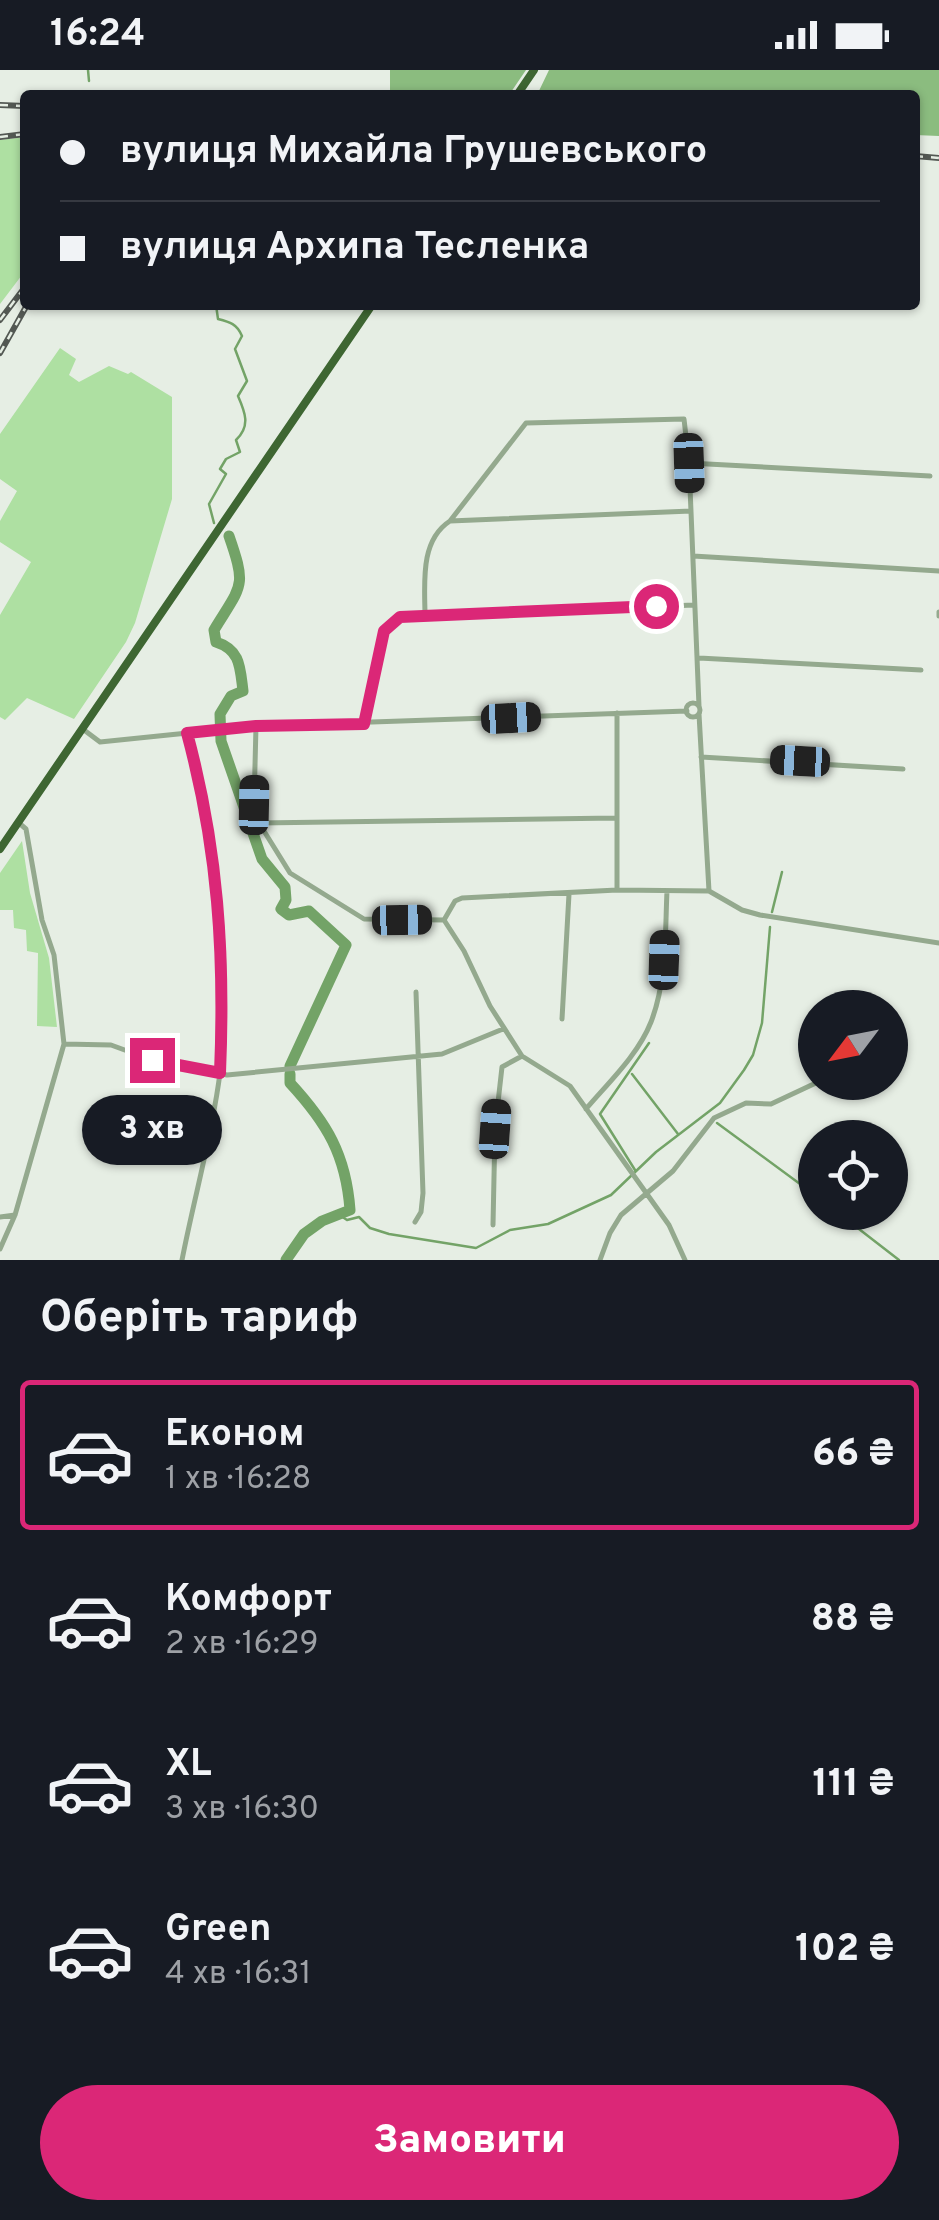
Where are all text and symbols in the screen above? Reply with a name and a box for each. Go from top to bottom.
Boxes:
text: 16:24 [50,11,145,60]
text: вулиця Михайла Грушевського [120,128,707,177]
text: вулиця Архипа Тесленка [120,224,589,273]
car [673,432,705,494]
route start [634,584,679,629]
car [480,701,542,735]
car [769,744,831,778]
car [238,775,270,835]
car [372,904,432,936]
car [648,929,680,991]
north arrow [798,990,908,1100]
map controls [798,990,908,1230]
route end [130,1038,175,1083]
callout: 3 хв [82,1095,222,1165]
car [478,1098,512,1160]
text: 3 хв [119,1110,185,1150]
button: locate [798,1120,908,1230]
text: Оберіть тариф [40,1291,358,1348]
icon: car [45,1410,135,1500]
text: Економ [165,1411,304,1460]
text: 66 ₴ [812,1431,894,1480]
text: 1 хв · 16:28 [165,1460,311,1500]
icon: car [45,1575,135,1665]
text: Комфорт [165,1576,332,1625]
text: 88 ₴ [811,1596,894,1645]
text: 2 хв · 16:29 [165,1625,319,1665]
icon: car [45,1740,135,1830]
text: XL [165,1741,212,1790]
text: 111 ₴ [812,1761,894,1810]
text: 3 хв · 16:30 [165,1790,319,1830]
icon: car [45,1905,135,1995]
text: Green [165,1906,271,1955]
text: 102 ₴ [795,1926,894,1975]
text: 4 хв · 16:31 [165,1955,311,1995]
button: Замовити [40,2085,899,2200]

